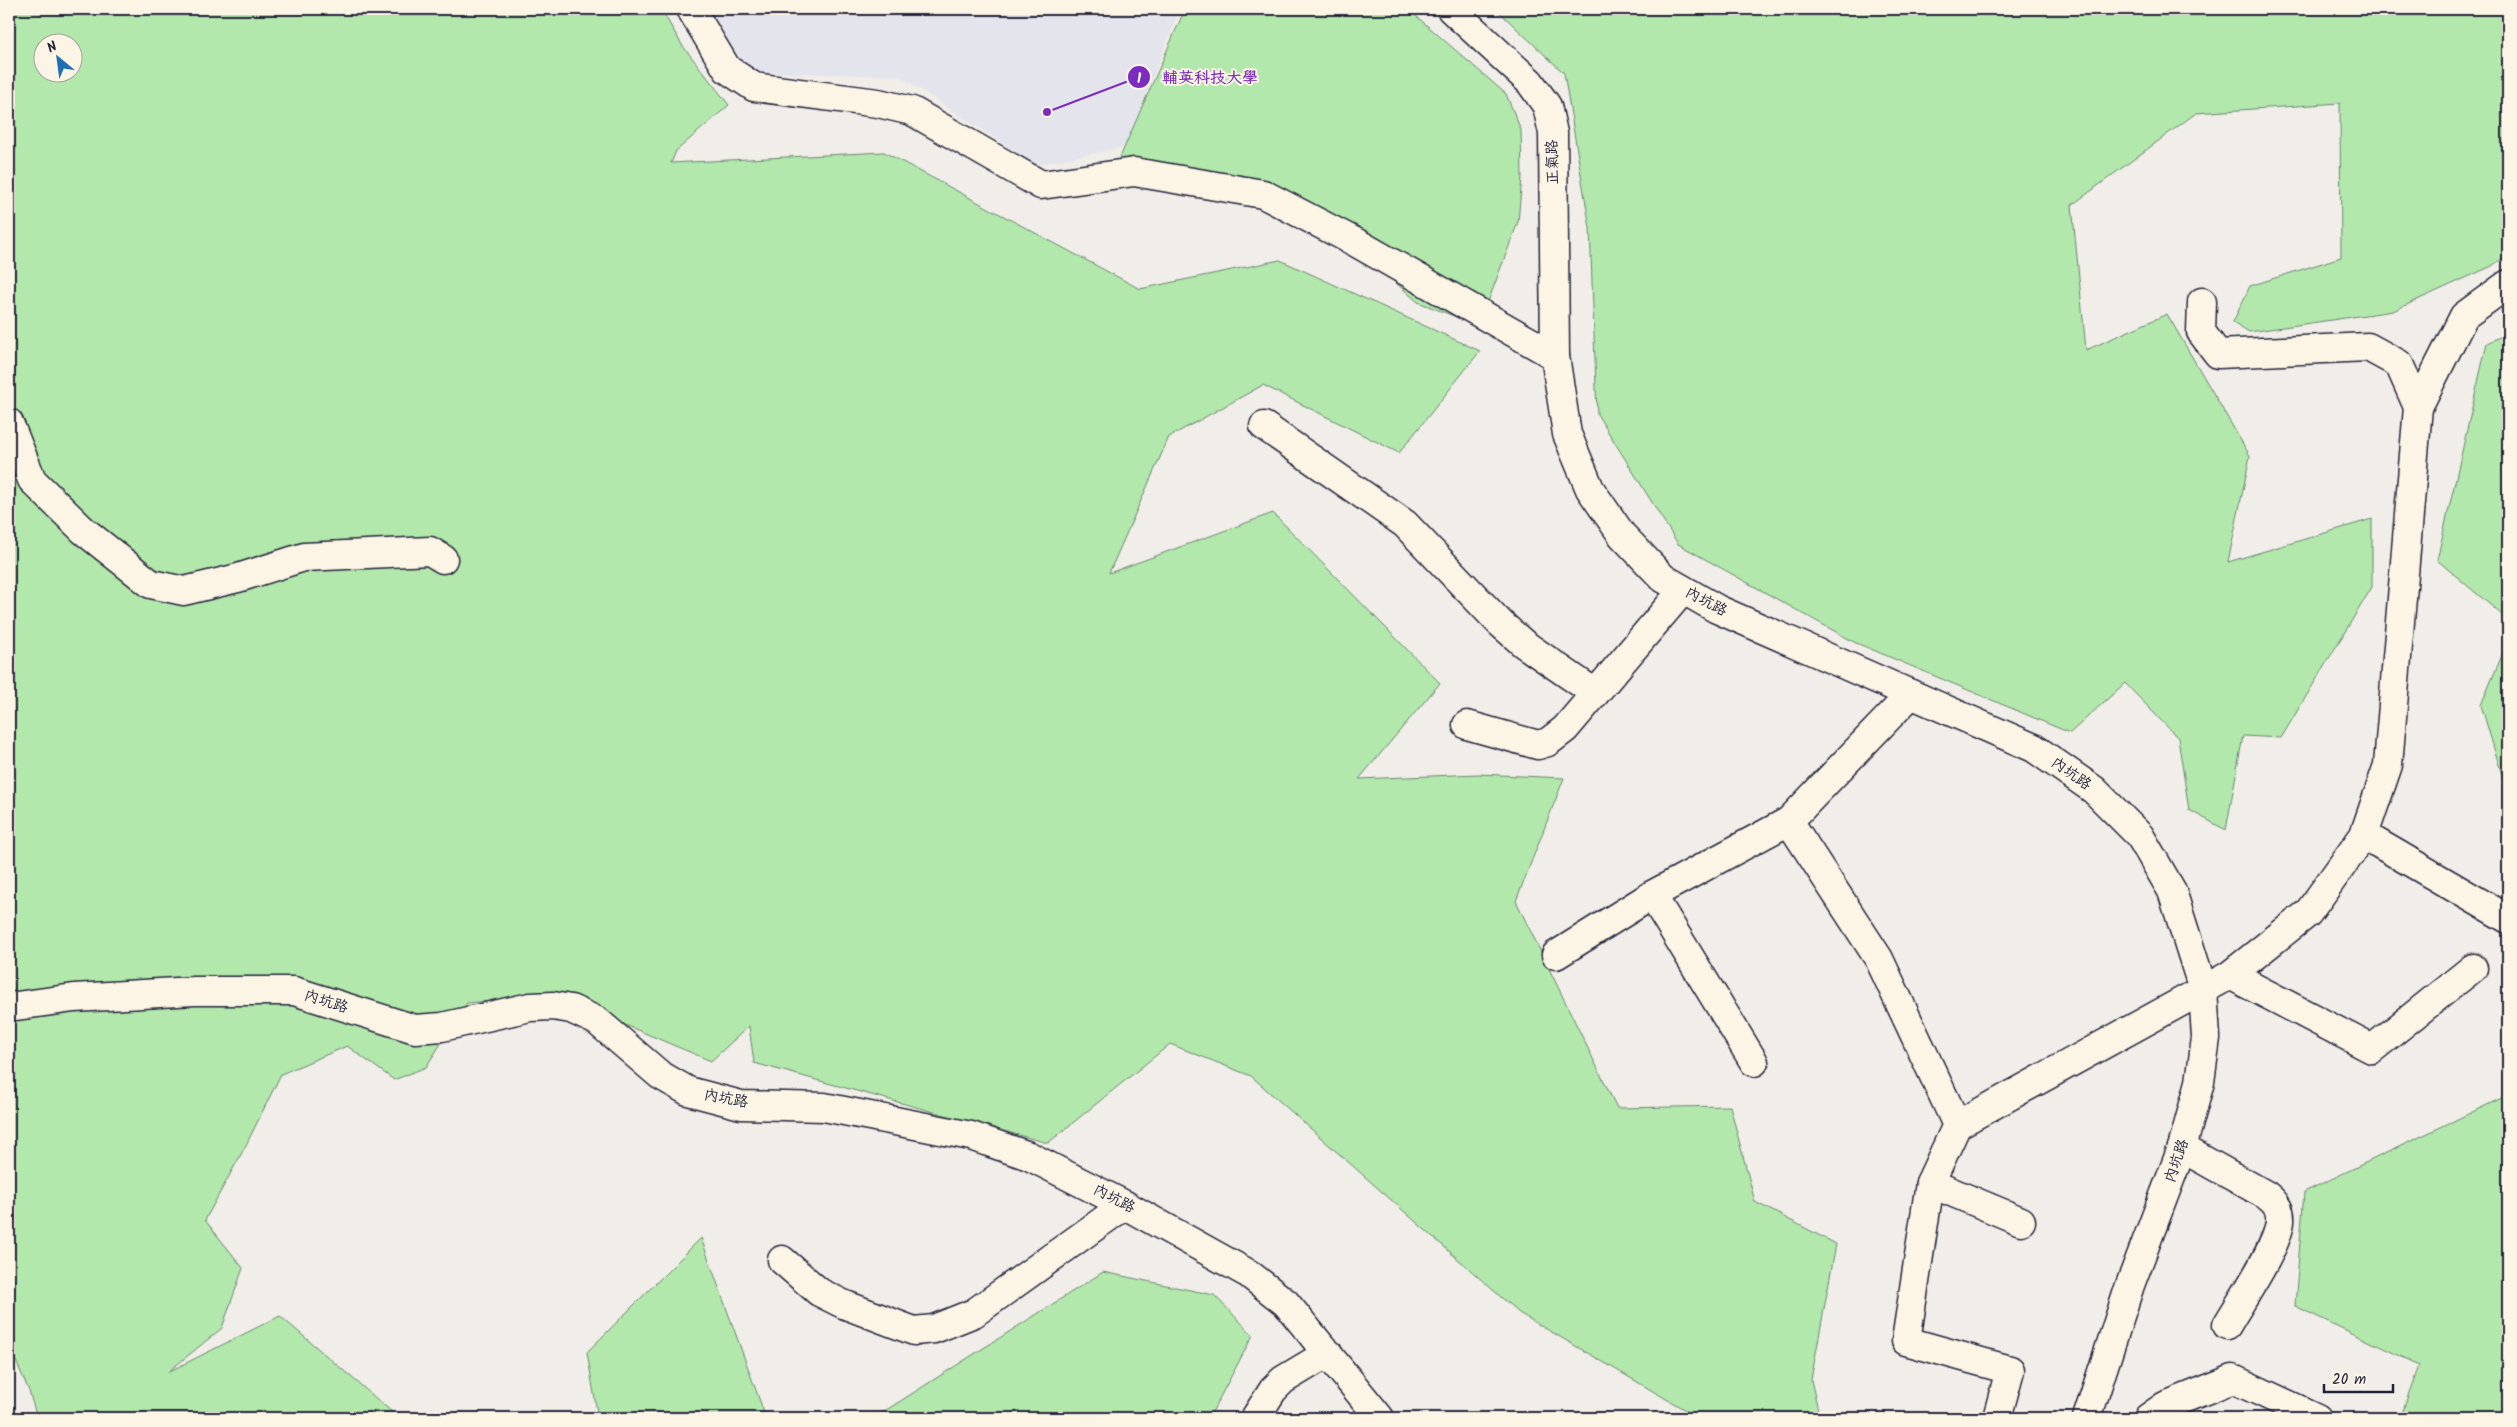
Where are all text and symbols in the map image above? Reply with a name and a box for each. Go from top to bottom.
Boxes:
north arrow [32,32,82,82]
text: N [43,36,62,59]
callout: 輔英科技大學 [1127,62,1268,93]
text: 輔英科技大學 [1162,66,1258,91]
text: 1 [1137,67,1142,91]
street label: 正氣路 [1541,139,1565,185]
street label: 內坑路 [1680,581,1732,623]
street label: 內坑路 [2046,751,2096,797]
street label: 內坑路 [301,984,351,1020]
street label: 內坑路 [702,1083,750,1115]
street label: 內坑路 [2158,1136,2196,1186]
street label: 內坑路 [1088,1178,1140,1220]
scale bar [2324,1362,2393,1394]
text: 20 m [2332,1368,2366,1392]

